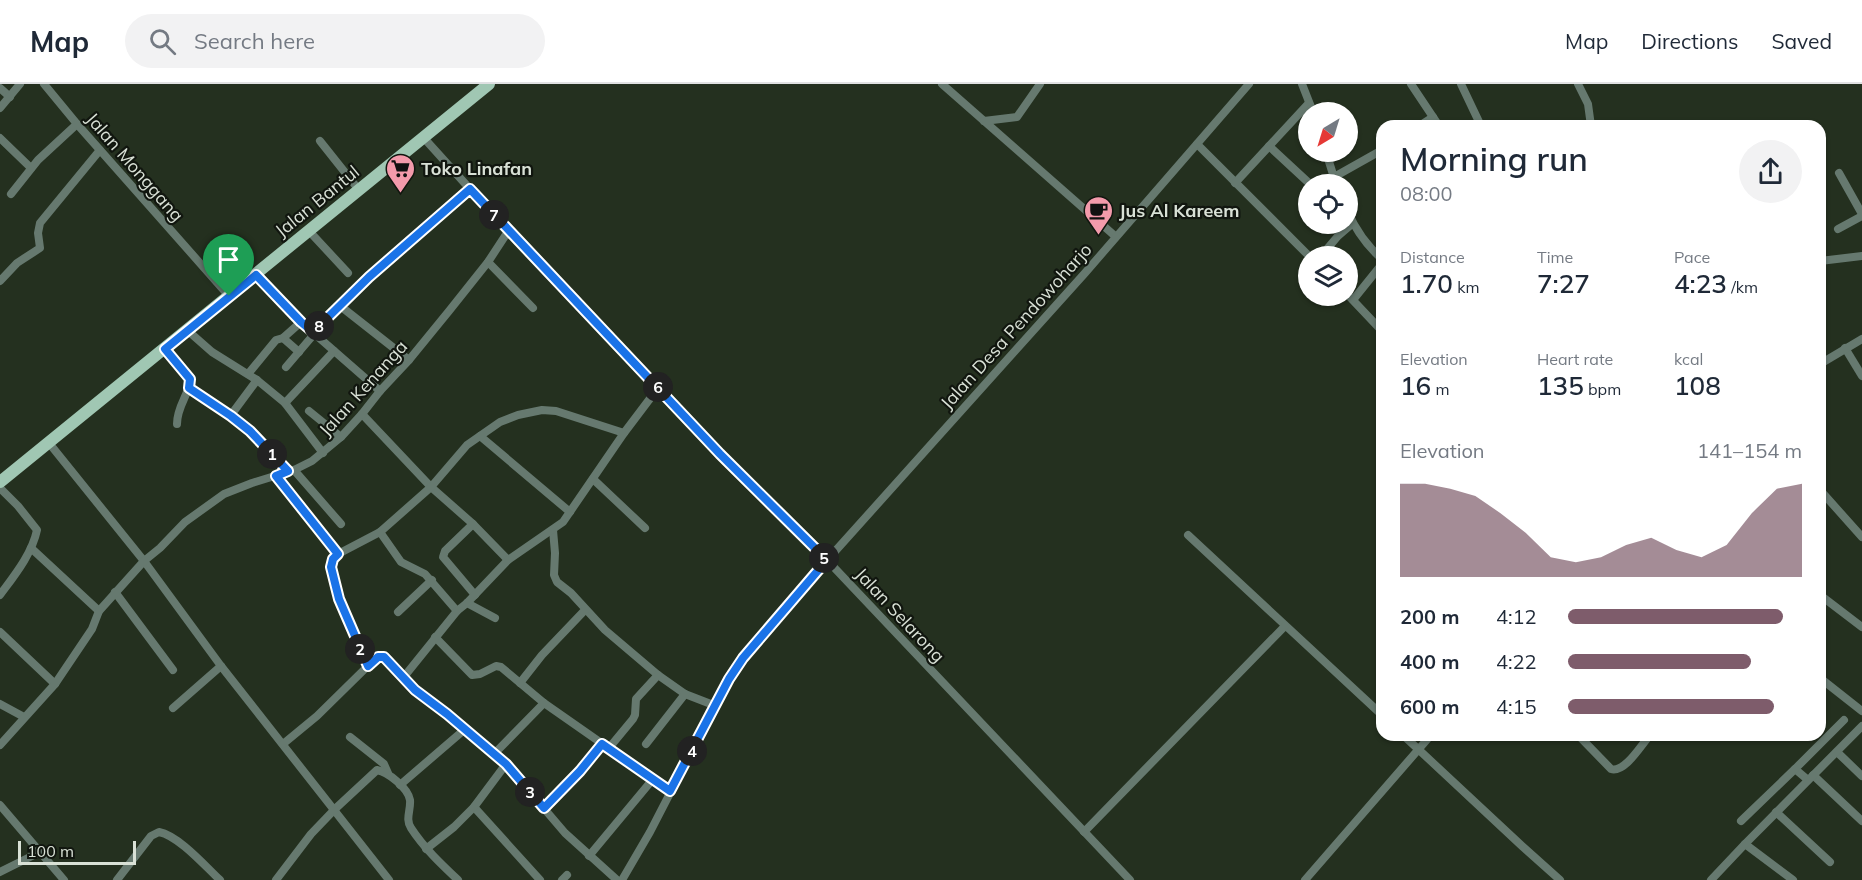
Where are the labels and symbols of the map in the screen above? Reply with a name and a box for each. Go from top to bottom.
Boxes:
north arrow [1298,102,1358,162]
street label: Jalan Monggang [81,108,189,226]
supermarket icon: Toko Linafan [384,152,416,194]
place label: Toko Linafan [421,157,532,180]
street label: Jalan Bantul [270,160,364,242]
cafe icon: Jus Al Kareem [1082,194,1114,236]
place label: Jus Al Kareem [1119,199,1239,222]
pin: 7 [479,200,509,230]
pin [203,234,254,296]
street label: Jalan Desa Pendowoharjo [935,238,1097,414]
pin: 8 [304,311,334,341]
street label: Jalan Kenanga [314,335,412,441]
pin: 6 [643,372,673,402]
pin: 1 [257,439,287,469]
pin: 5 [809,543,839,573]
street label: Jalan Selarong [850,563,950,667]
pin: 2 [345,634,375,664]
pin: 4 [677,736,707,766]
pin: 3 [515,777,545,807]
scale bar [18,838,136,866]

